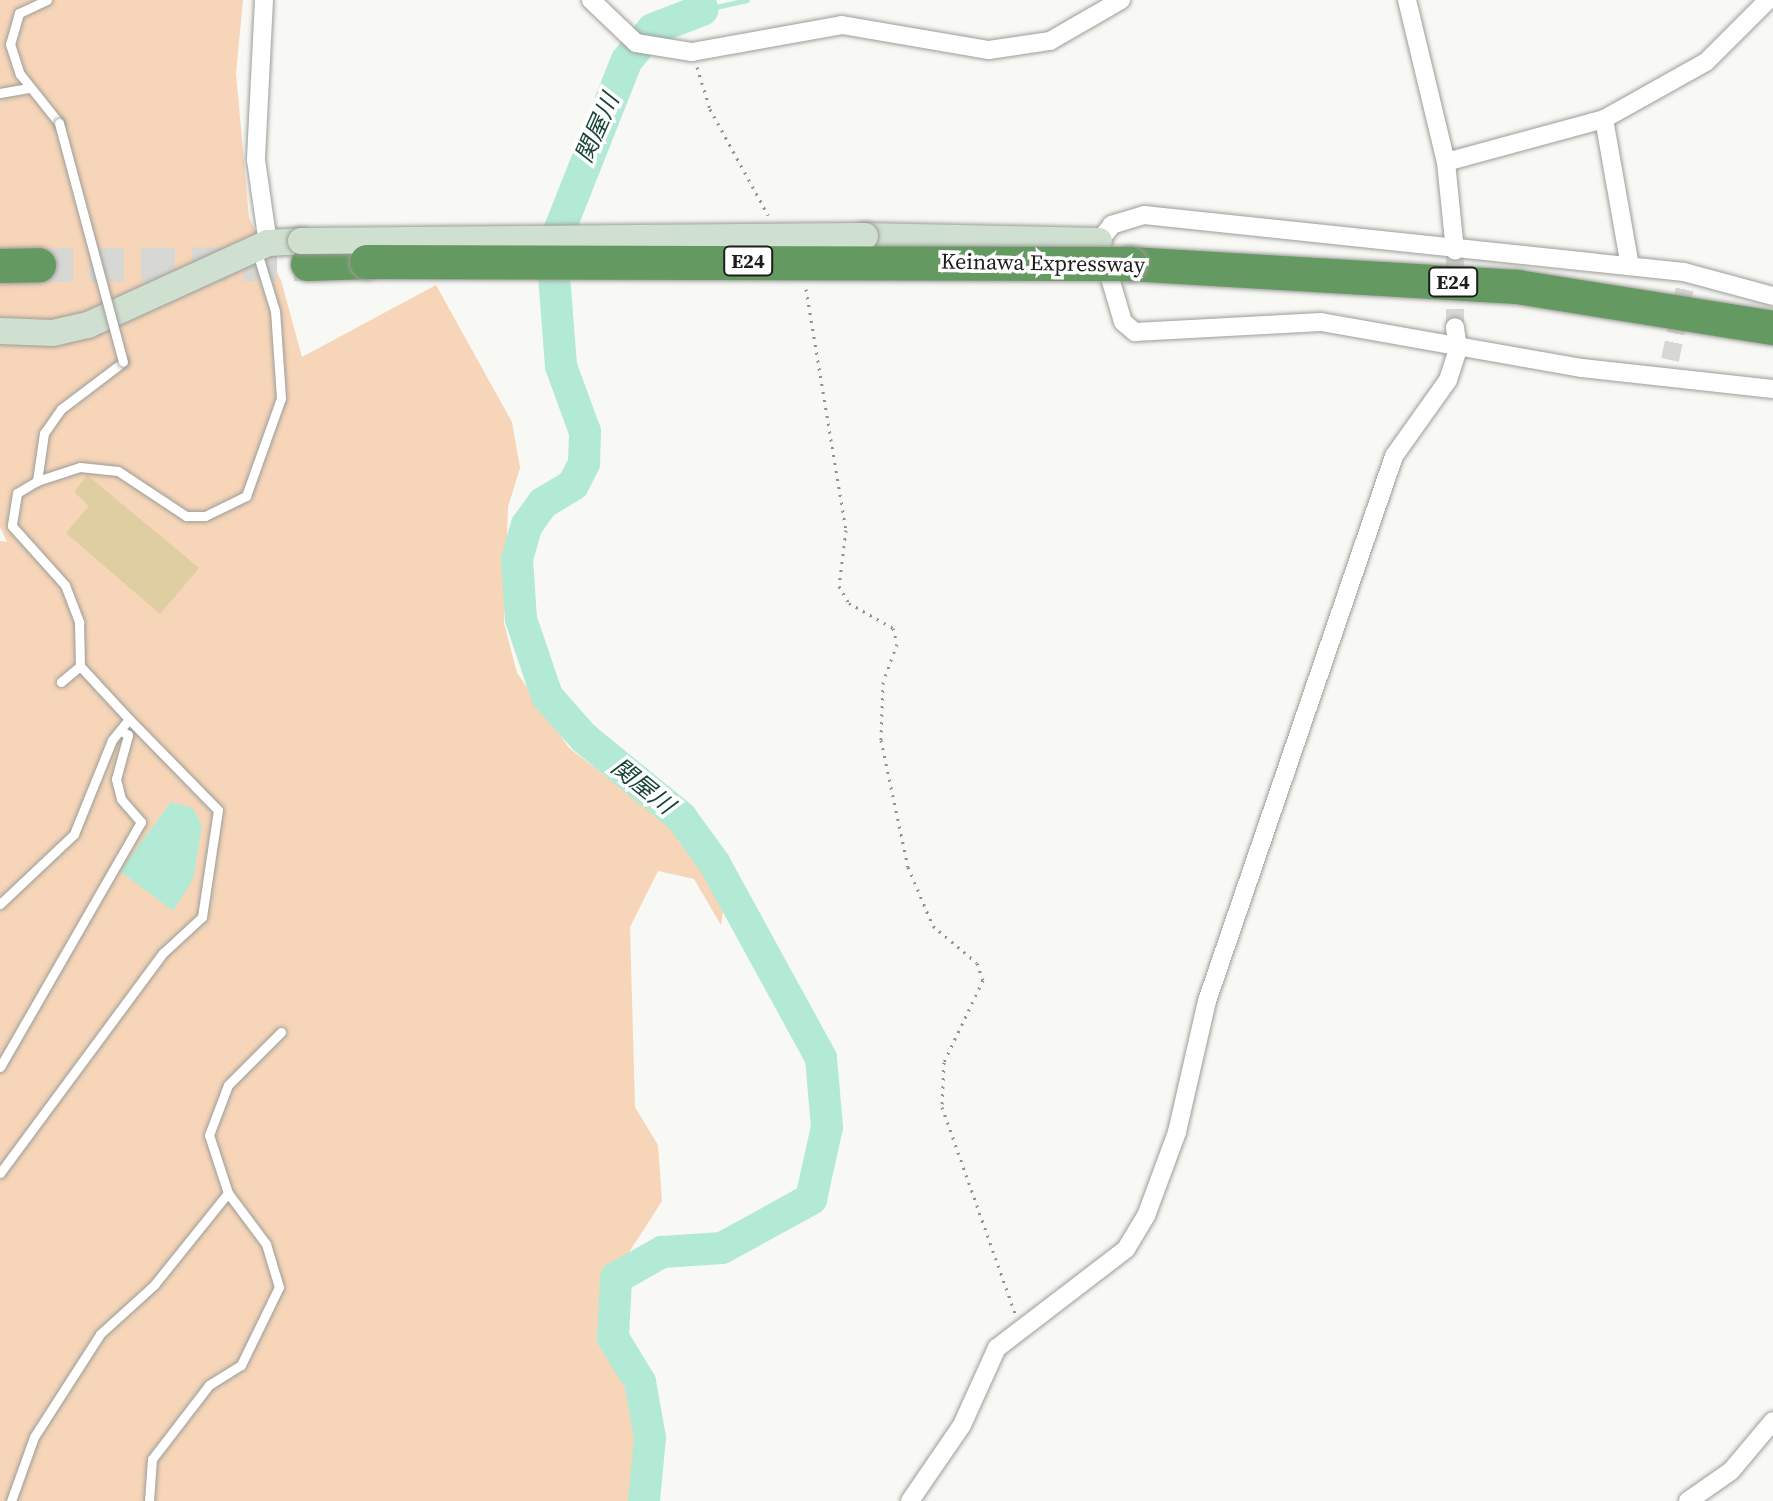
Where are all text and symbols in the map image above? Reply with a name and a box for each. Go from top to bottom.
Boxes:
water label: 関屋川 [569,89,625,167]
road number: E24 [722,245,774,277]
street label: Keinawa Expressway [941,248,1145,278]
road number: E24 [1427,266,1479,298]
water label: 関屋川 [606,752,680,820]

